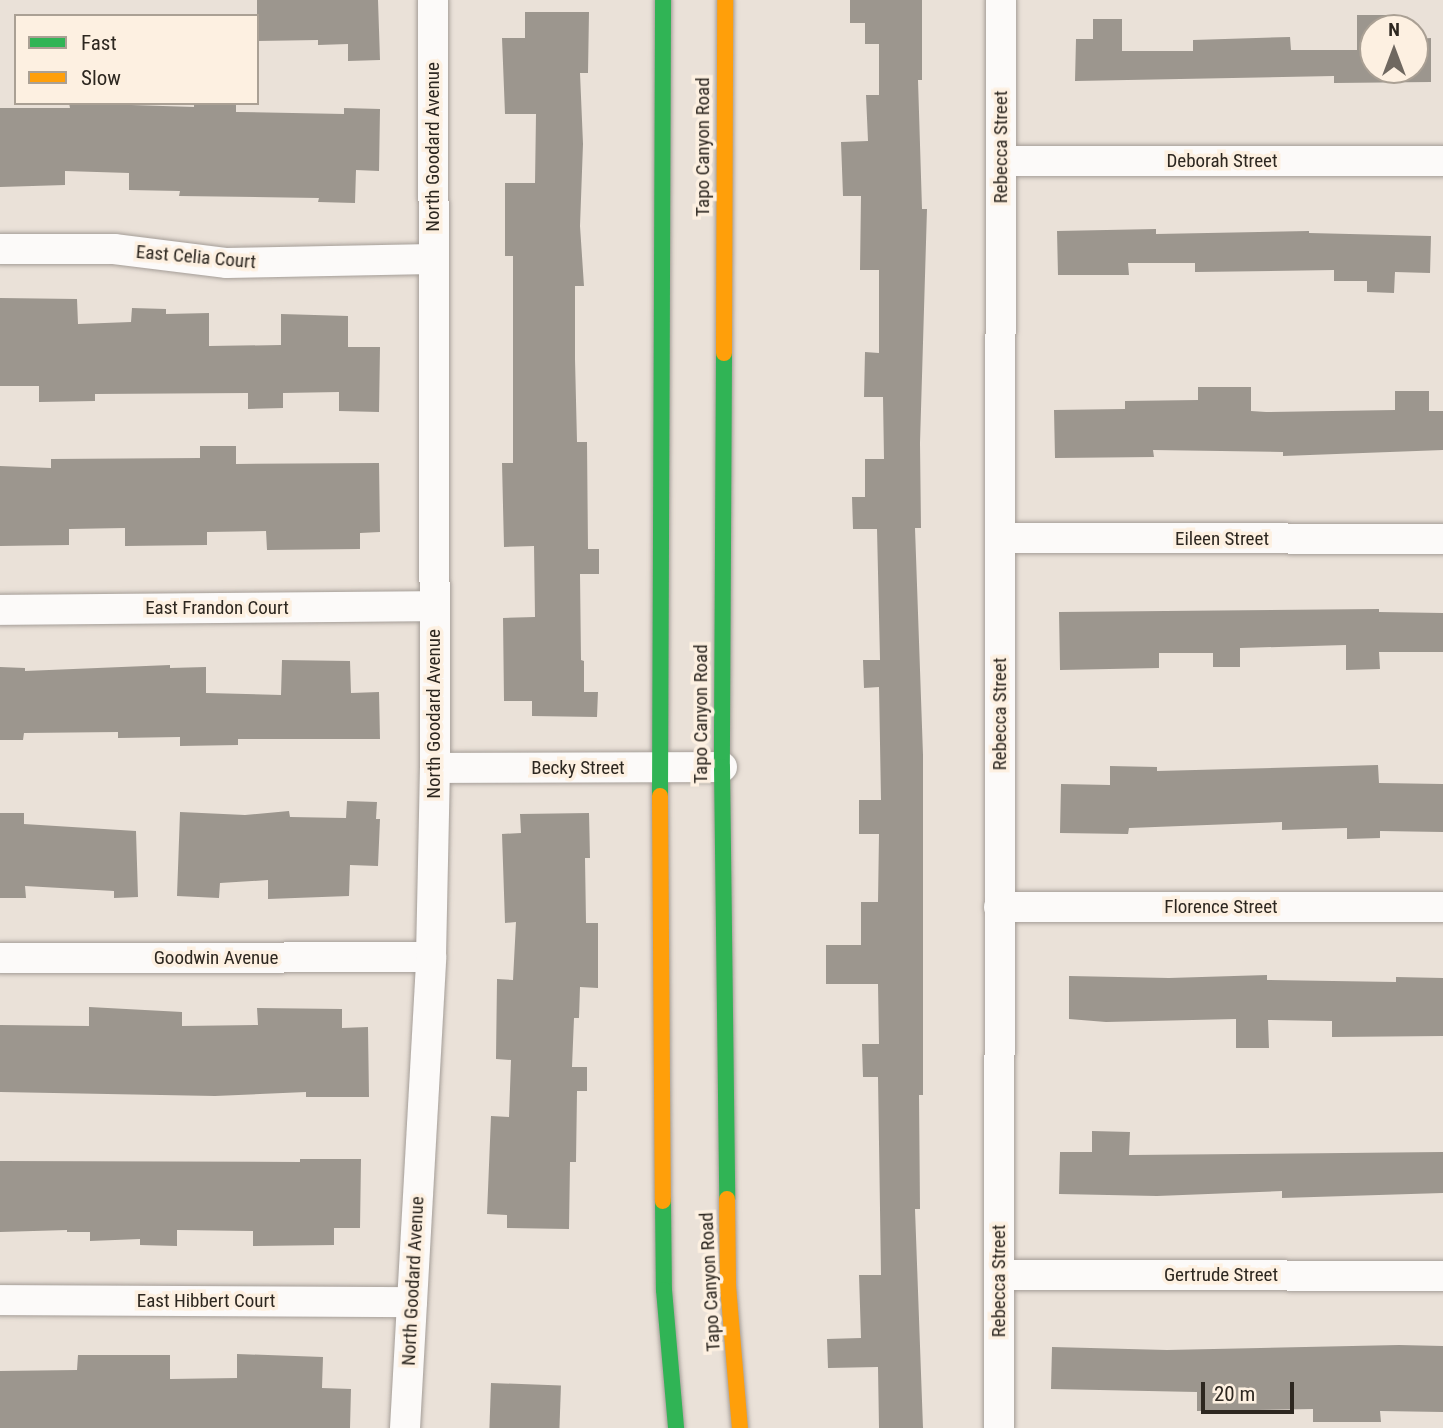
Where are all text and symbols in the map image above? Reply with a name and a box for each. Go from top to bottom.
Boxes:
legend [14,14,259,105]
north arrow [1359,14,1429,84]
text: N [1388,18,1400,41]
text: Fast [81,31,117,55]
street label: North Goodard Avenue [422,62,444,232]
text: Slow [81,66,121,90]
street label: Tapo Canyon Road [692,77,714,217]
street label: Rebecca Street [990,91,1012,203]
street label: Deborah Street [1166,150,1278,172]
street label: East Celia Court [135,240,257,274]
street label: Eileen Street [1175,528,1269,550]
street label: East Frandon Court [145,597,289,619]
street label: North Goodard Avenue [423,629,445,799]
street label: Tapo Canyon Road [690,644,712,784]
street label: Rebecca Street [989,658,1011,770]
street label: Becky Street [531,757,625,779]
street label: Florence Street [1164,896,1278,918]
street label: Goodwin Avenue [154,947,278,969]
street label: North Goodard Avenue [397,1196,429,1366]
street label: Tapo Canyon Road [695,1212,725,1352]
street label: Rebecca Street [988,1225,1010,1337]
street label: Gertrude Street [1164,1264,1278,1286]
street label: East Hibbert Court [137,1290,275,1312]
scale bar [1205,1368,1298,1412]
text: 20 m [1214,1382,1255,1406]

